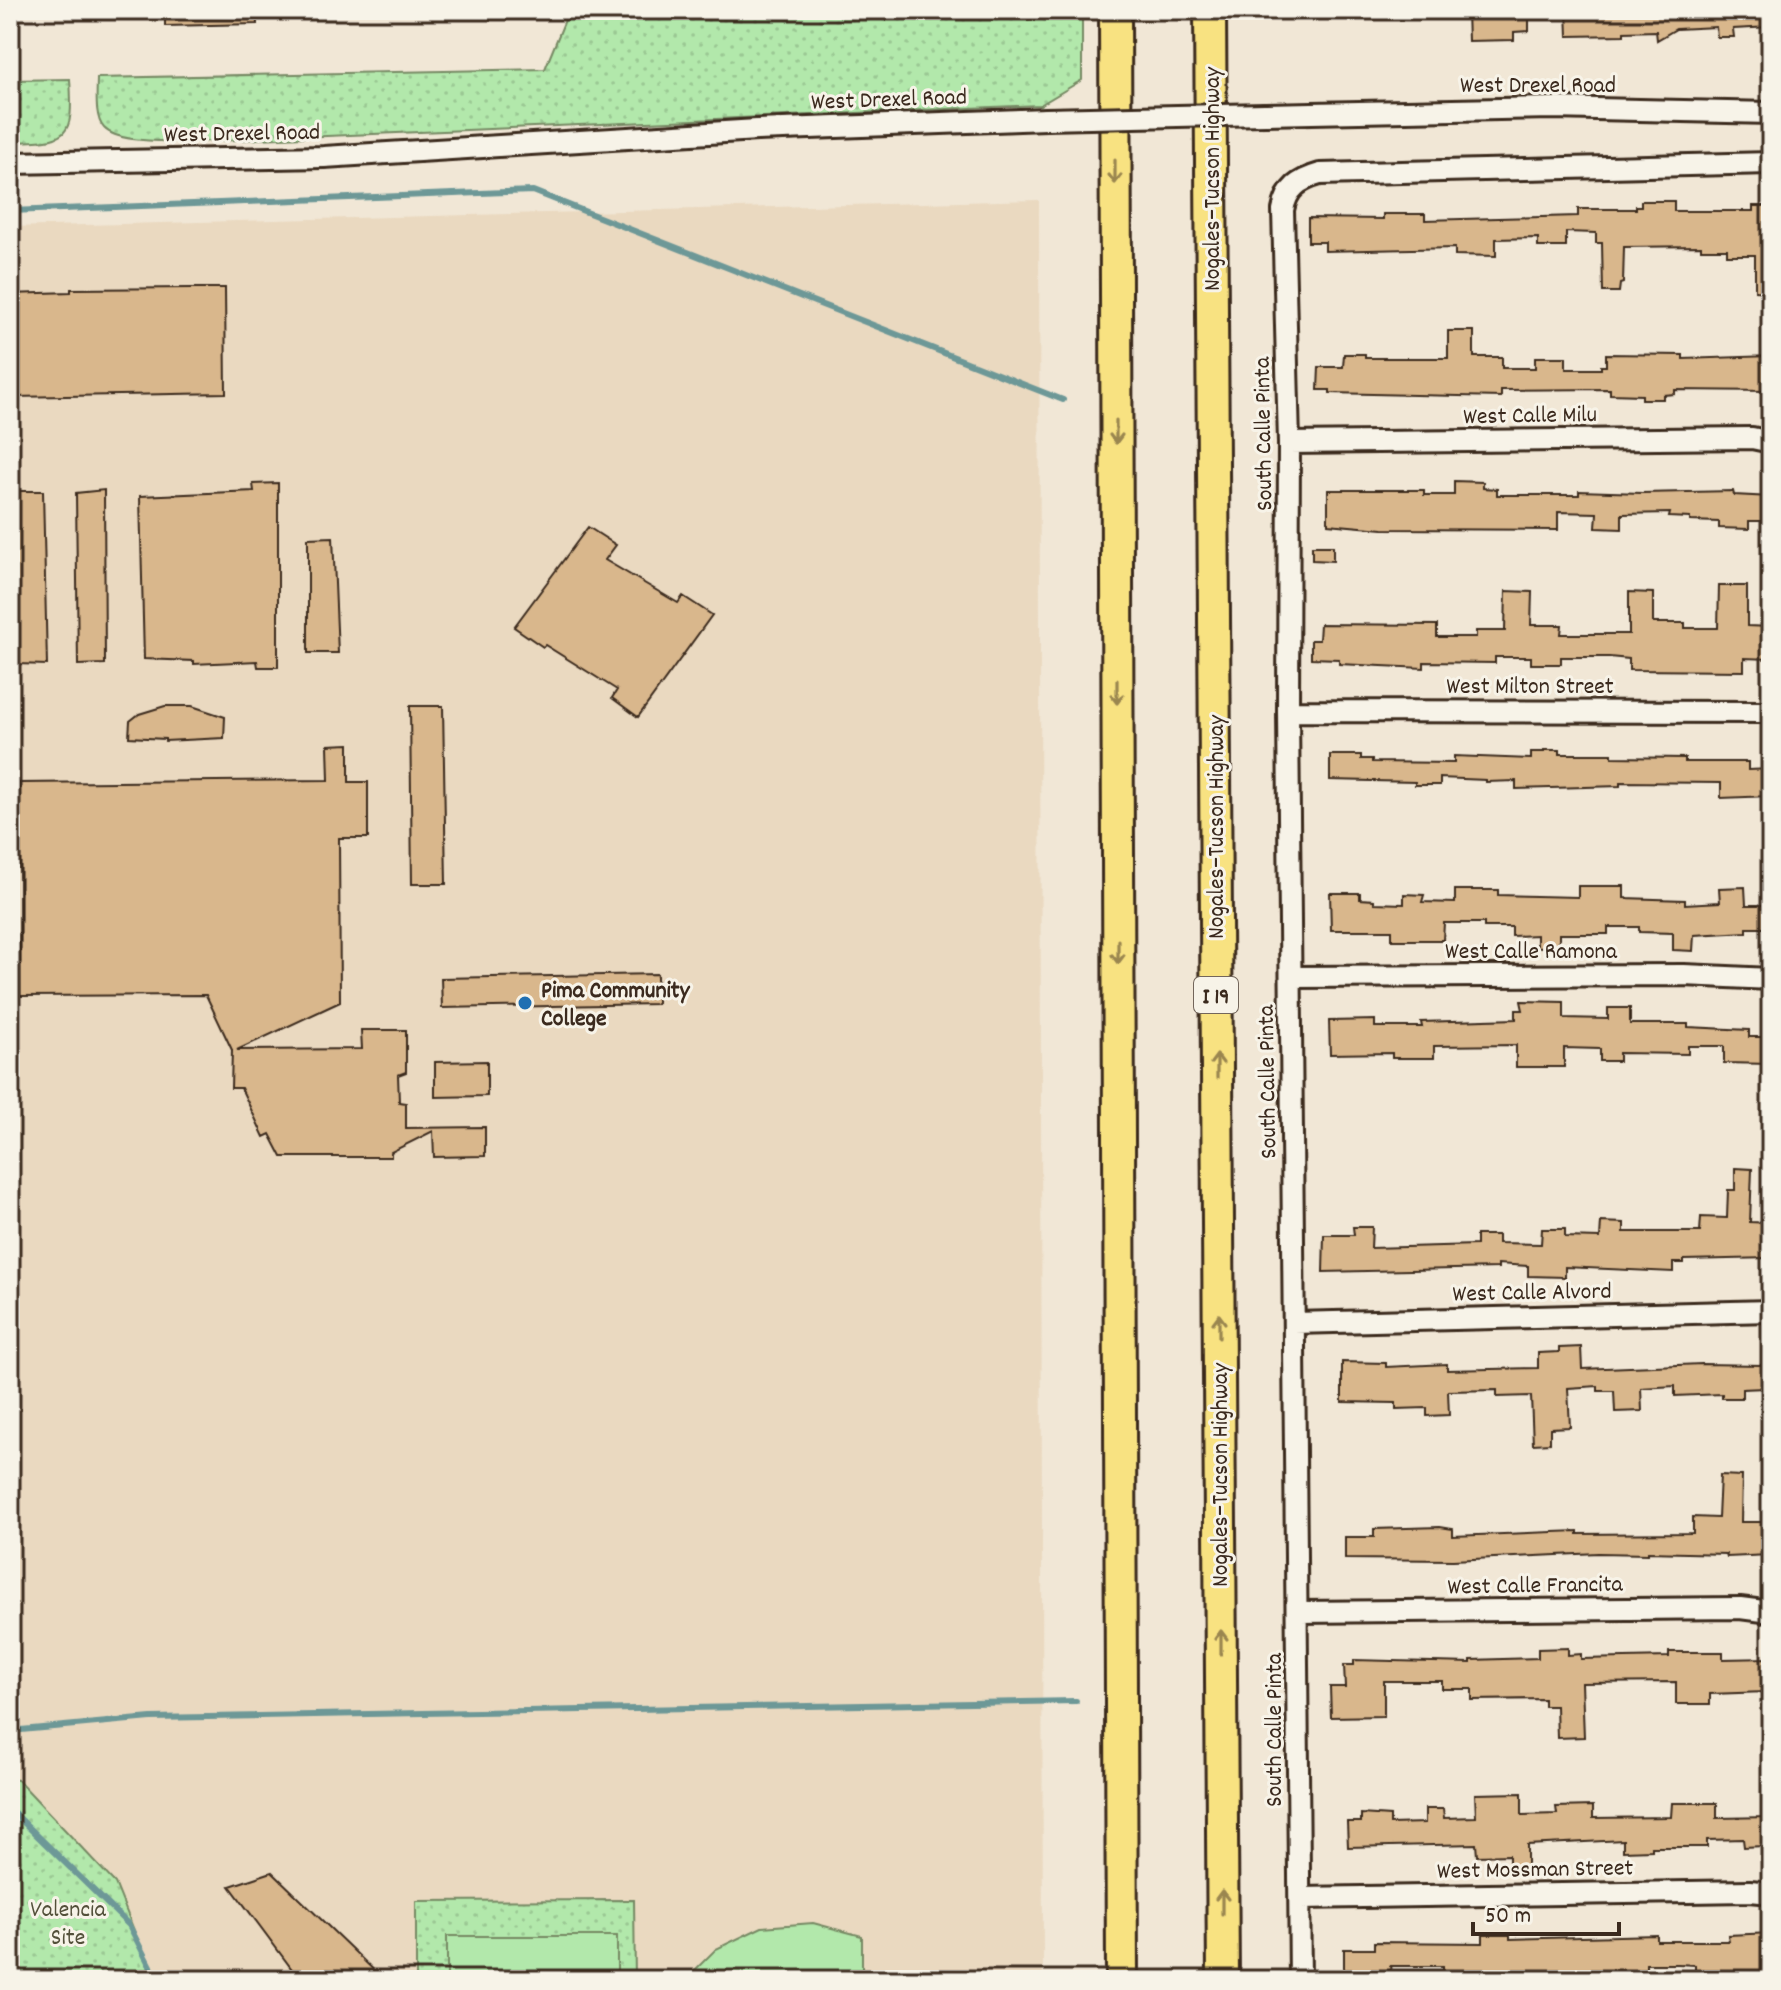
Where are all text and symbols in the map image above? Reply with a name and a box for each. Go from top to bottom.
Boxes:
street label: Nogales–Tucson Highway [1197,66,1231,291]
street label: West Drexel Road [1460,70,1616,104]
street label: West Drexel Road [810,81,968,121]
street label: West Drexel Road [164,117,320,153]
one-way arrow [1107,158,1123,185]
street label: South Calle Pinta [1247,356,1283,511]
street label: West Calle Milu [1463,399,1597,435]
one-way arrow [1108,418,1124,445]
street label: West Milton Street [1446,671,1614,705]
one-way arrow [1109,678,1125,705]
street label: Nogales–Tucson Highway [1201,714,1235,939]
street label: West Calle Ramona [1445,936,1618,970]
one-way arrow [1110,938,1126,965]
place label: Pima Community College [541,975,691,1037]
road number: I 19 [1194,977,1238,1013]
marker: Pima Community College [516,994,534,1012]
street label: South Calle Pinta [1251,1004,1287,1159]
one-way arrow [1209,1053,1225,1080]
street label: West Calle Alvord [1452,1276,1612,1312]
one-way arrow [1211,1313,1226,1340]
street label: Nogales–Tucson Highway [1205,1362,1239,1587]
street label: West Calle Francita [1447,1568,1624,1606]
one-way arrow [1213,1629,1228,1656]
street label: South Calle Pinta [1259,1652,1293,1807]
street label: West Mossman Street [1437,1852,1634,1890]
scale bar [1473,1886,1619,1936]
one-way arrow [1214,1889,1230,1916]
park label: Valencia Site [30,1894,106,1956]
text: 50 m [1485,1900,1531,1934]

